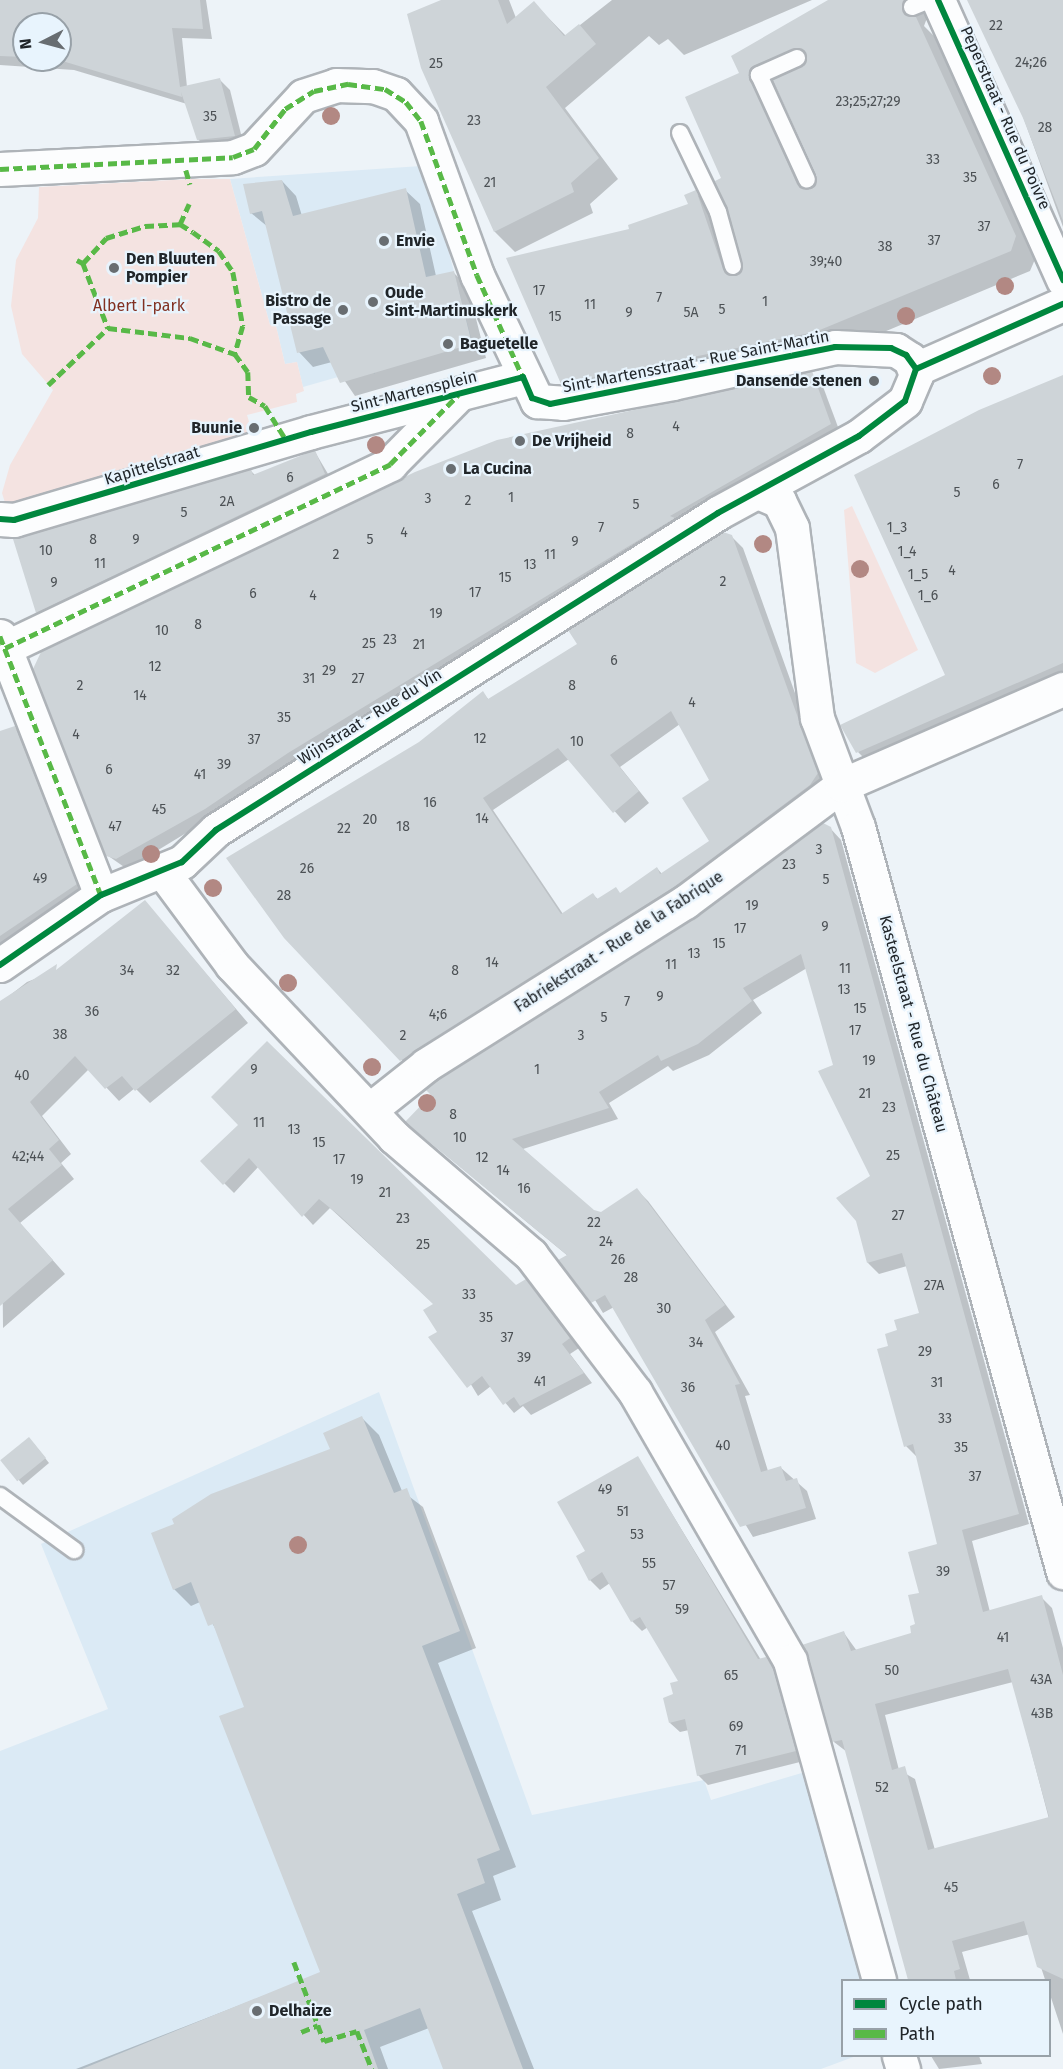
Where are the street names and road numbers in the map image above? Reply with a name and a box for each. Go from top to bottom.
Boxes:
street label: Peperstraat - Rue du Poivre [956,23,1054,213]
street label: Sint-Martensstraat - Rue Saint-Martin [561,327,831,397]
street label: Sint-Martensplein [349,367,479,417]
street label: Kapittelstraat [102,442,202,490]
street label: Wijnstraat - Rue du Vin [294,665,446,769]
street label: Fabriekstraat - Rue de la Fabrique [511,867,727,1017]
street label: Kasteelstraat - Rue du Château [875,913,951,1135]

